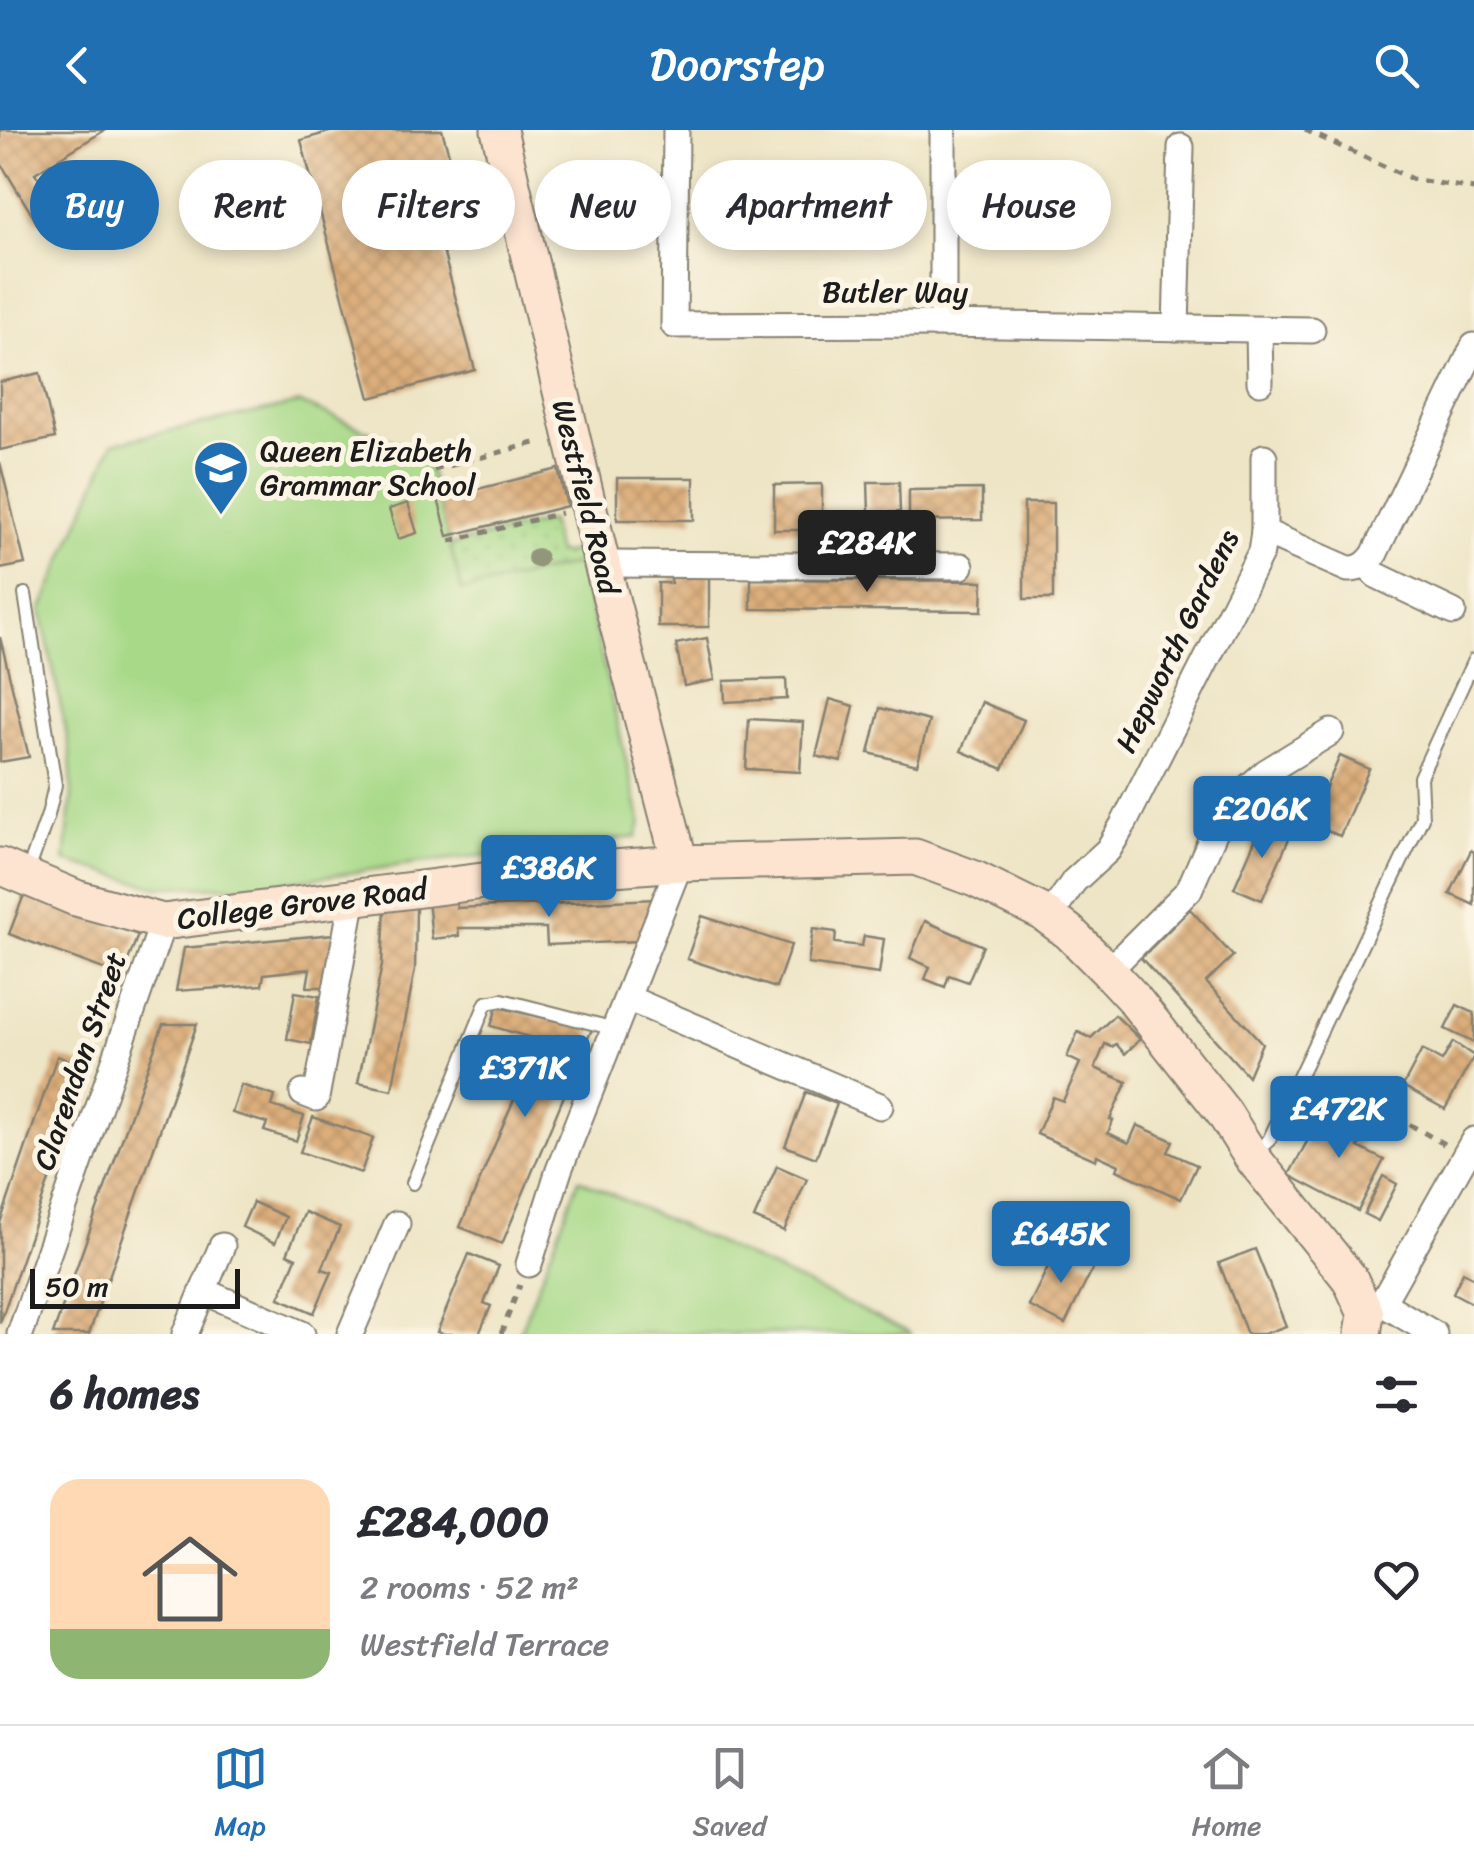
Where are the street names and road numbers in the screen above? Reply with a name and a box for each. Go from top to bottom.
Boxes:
street label: Butler Way [822,265,968,319]
street label: Westfield Road [536,394,637,602]
street label: Hepworth Gardens [1099,519,1255,762]
street label: College Grove Road [174,862,432,946]
street label: Clarendon Street [17,944,143,1178]

